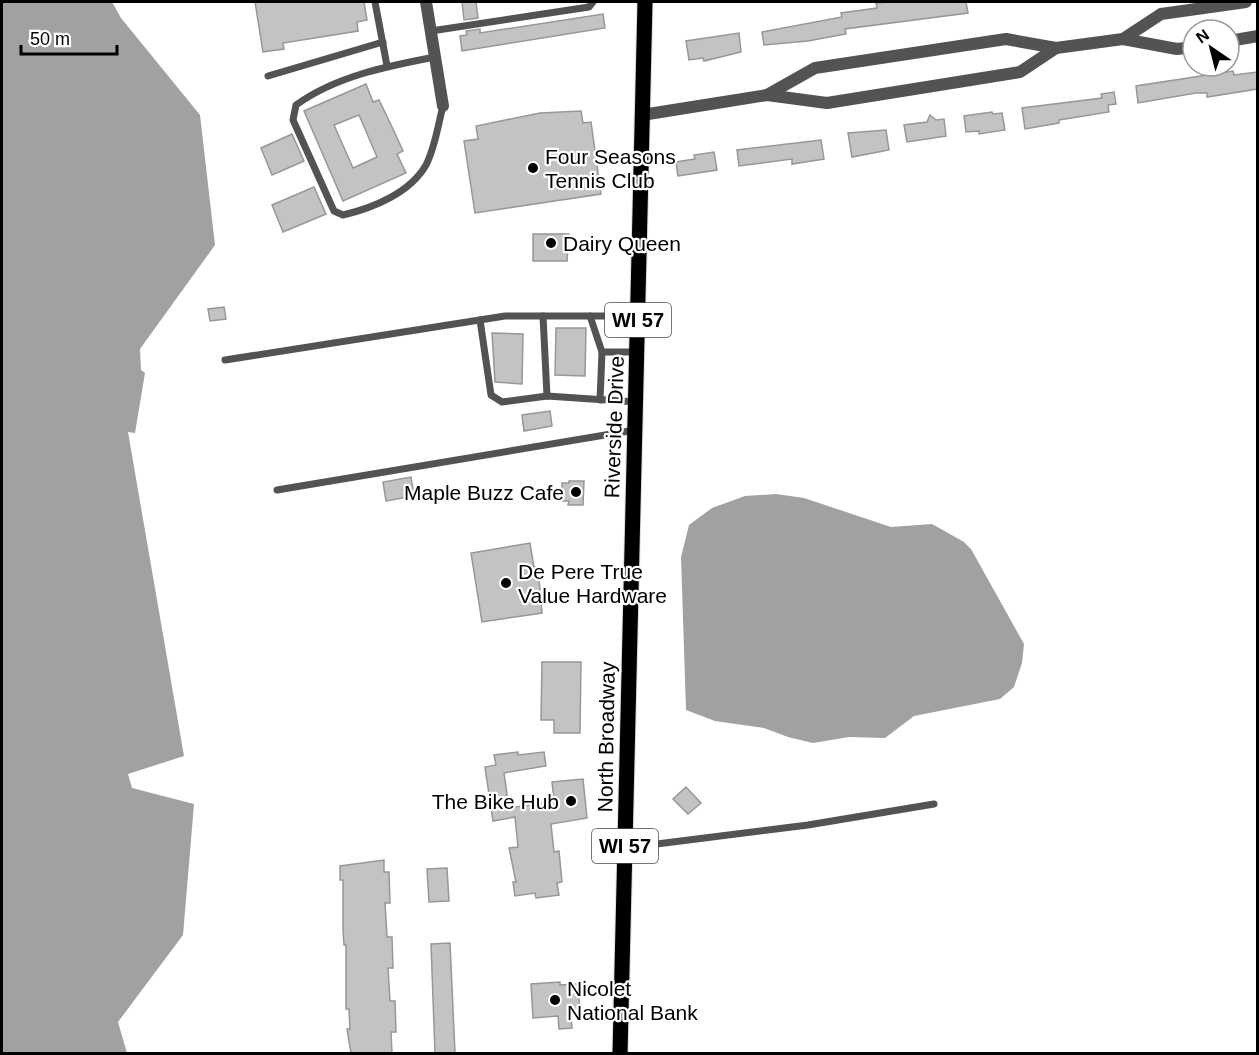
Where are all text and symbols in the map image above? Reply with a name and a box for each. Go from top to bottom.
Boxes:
scale bar [21,18,117,56]
north arrow [1181,18,1241,78]
text: N [1193,26,1212,46]
text: 50 m [30,29,70,49]
place label: Four Seasons Tennis Club [545,145,676,192]
marker: Four Seasons Tennis Club [526,161,540,175]
place label: Dairy Queen [563,232,681,255]
marker: Dairy Queen [544,236,558,250]
road number: WI 57 [605,303,671,337]
street label: Riverside Drive [600,355,628,499]
place label: Maple Buzz Cafe [404,481,564,504]
marker: Maple Buzz Cafe [569,485,583,499]
place label: De Pere True Value Hardware [518,560,667,607]
marker: De Pere True Value Hardware [499,576,513,590]
street label: North Broadway [593,661,619,812]
place label: The Bike Hub [432,790,559,813]
marker: The Bike Hub [564,794,578,808]
road number: WI 57 [592,829,658,863]
place label: Nicolet National Bank [567,977,698,1024]
marker: Nicolet National Bank [548,993,562,1007]

